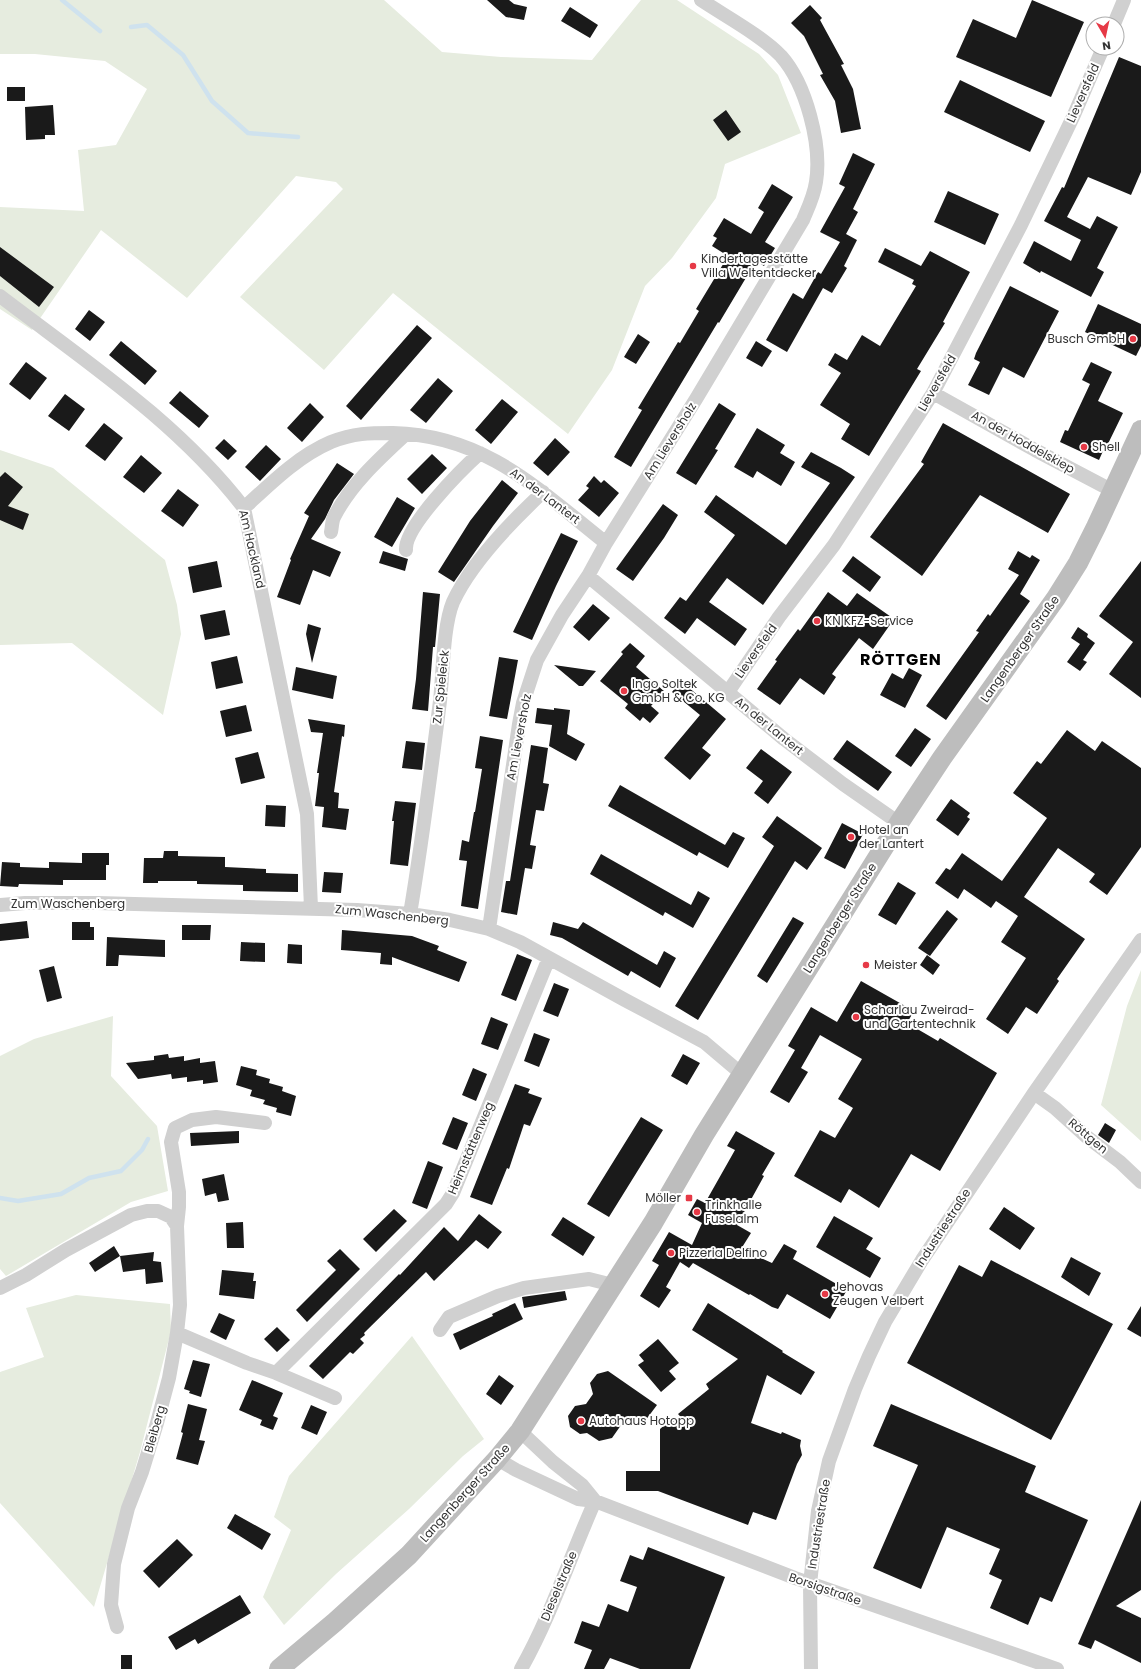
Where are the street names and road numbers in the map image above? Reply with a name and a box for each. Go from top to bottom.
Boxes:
street label: Lieversfeld [1062,61,1103,125]
street label: Lieversfeld [913,351,960,414]
street label: Am Lieversholz [639,399,700,483]
street label: An der Hoddelskiep [968,406,1078,477]
street label: An der Lantert [507,464,584,528]
street label: Am Hackland [235,508,270,590]
street label: Langenberger Straße [976,592,1063,706]
street label: Lieversfeld [731,620,781,681]
street label: Zur Spieleick [428,648,453,725]
street label: Am Lieversholz [502,692,535,782]
street label: An der Lantert [731,693,807,759]
street label: Langenberger Straße [799,859,880,976]
street label: Zum Waschenberg [11,895,125,912]
street label: Zum Waschenberg [334,900,450,929]
street label: Heimstättenweg [443,1099,498,1197]
street label: Röttgen [1065,1114,1112,1157]
street label: Industriestraße [911,1185,974,1270]
street label: Bleiberg [140,1403,169,1455]
street label: Langenberger Straße [416,1440,513,1546]
street label: Industriestraße [803,1478,834,1570]
street label: Dieselstraße [536,1548,581,1623]
street label: Borsigstraße [787,1568,864,1609]

